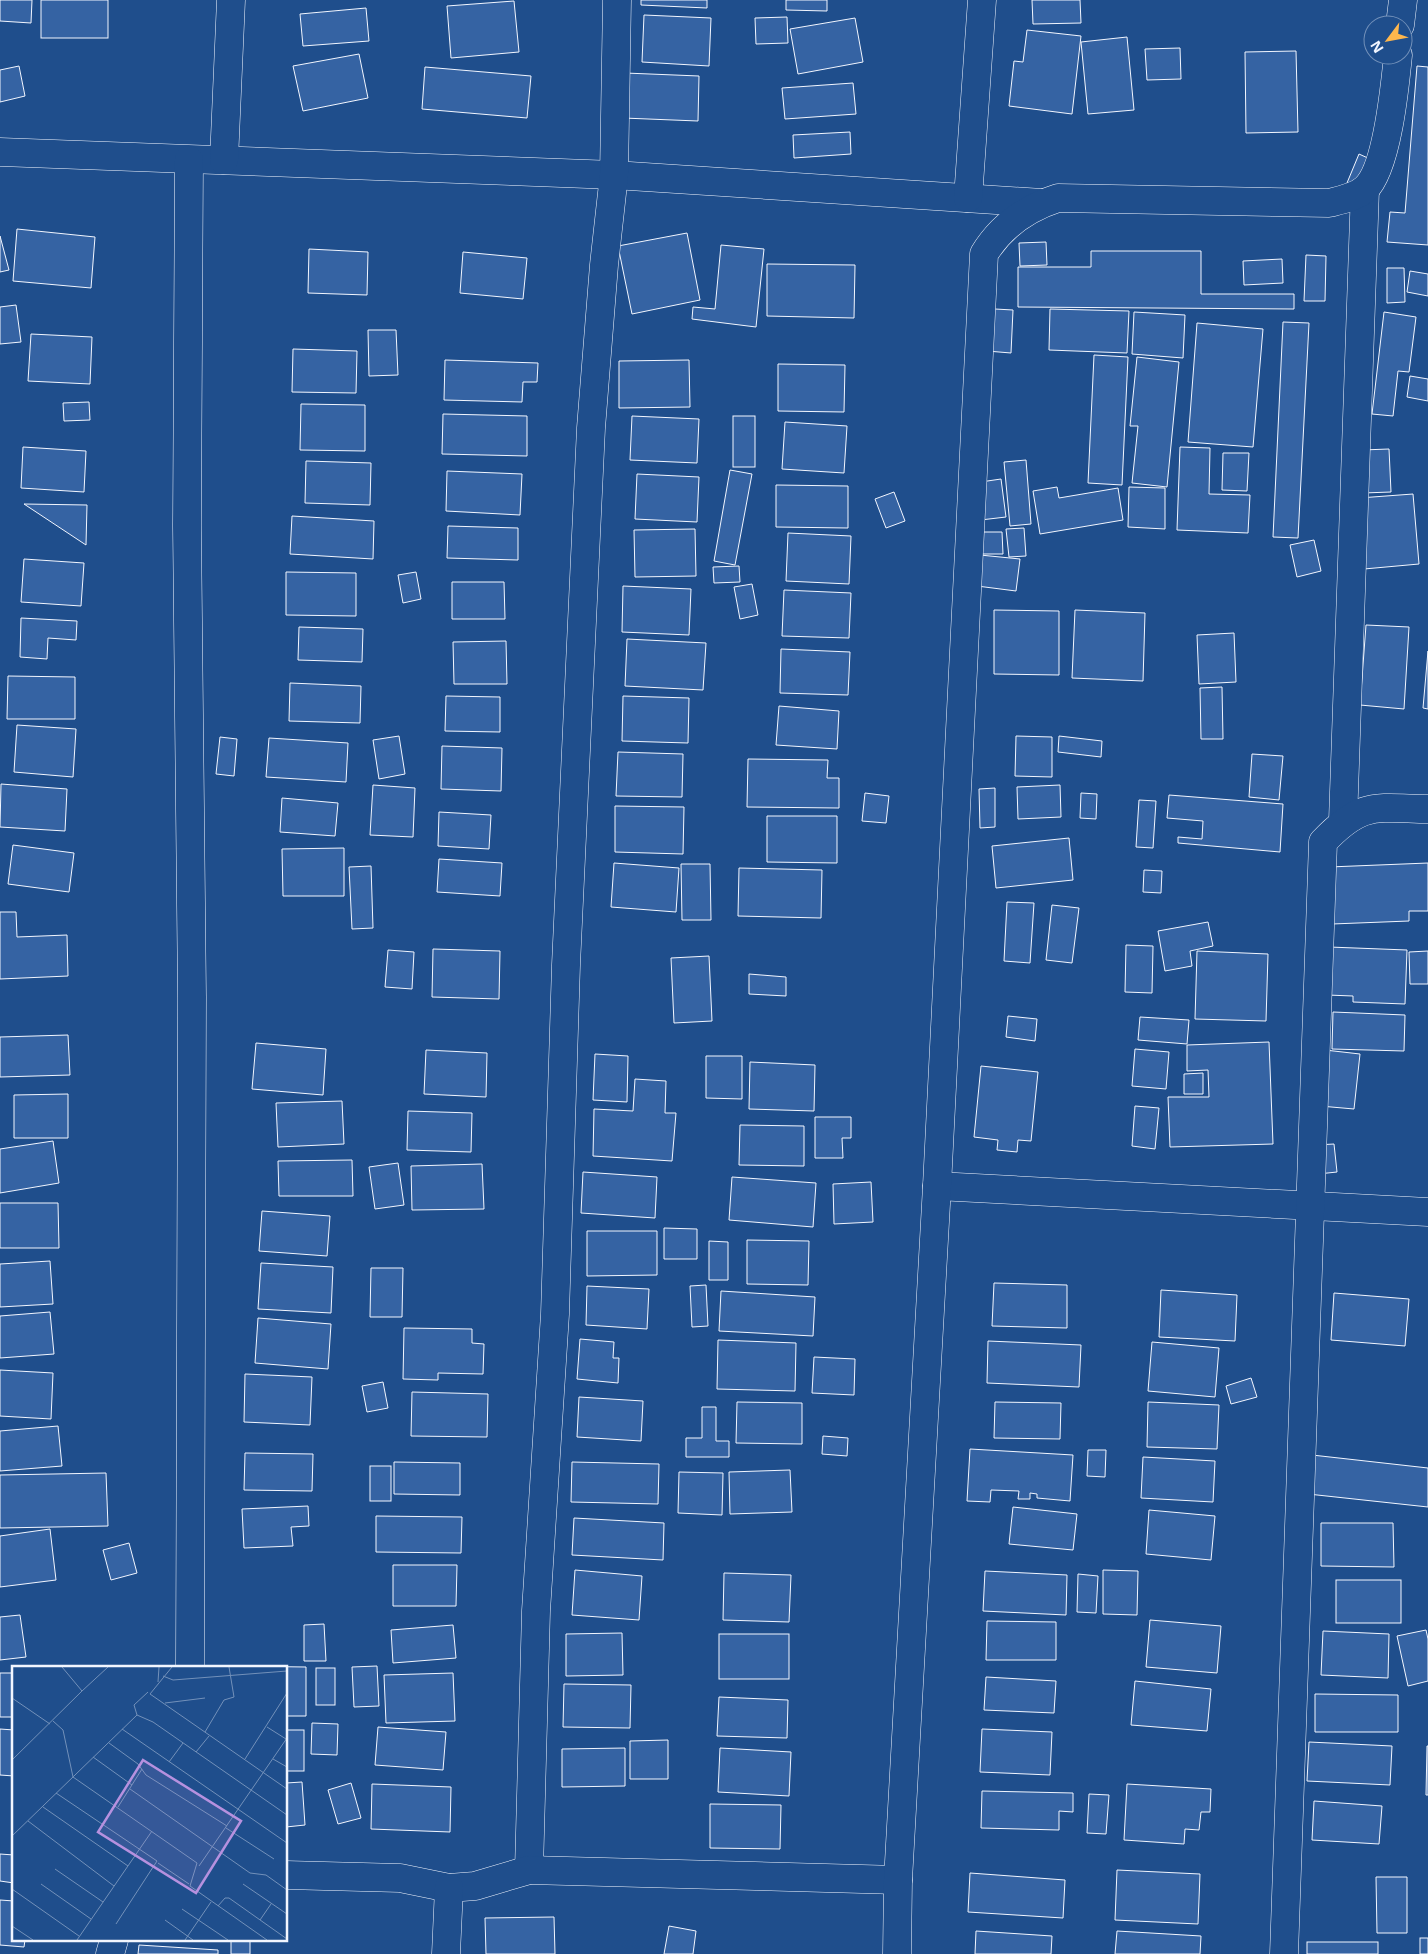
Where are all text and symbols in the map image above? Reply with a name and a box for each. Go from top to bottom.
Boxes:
north arrow [1363,15,1413,65]
text: N [1365,37,1388,57]
inset map [12,1666,288,1942]

